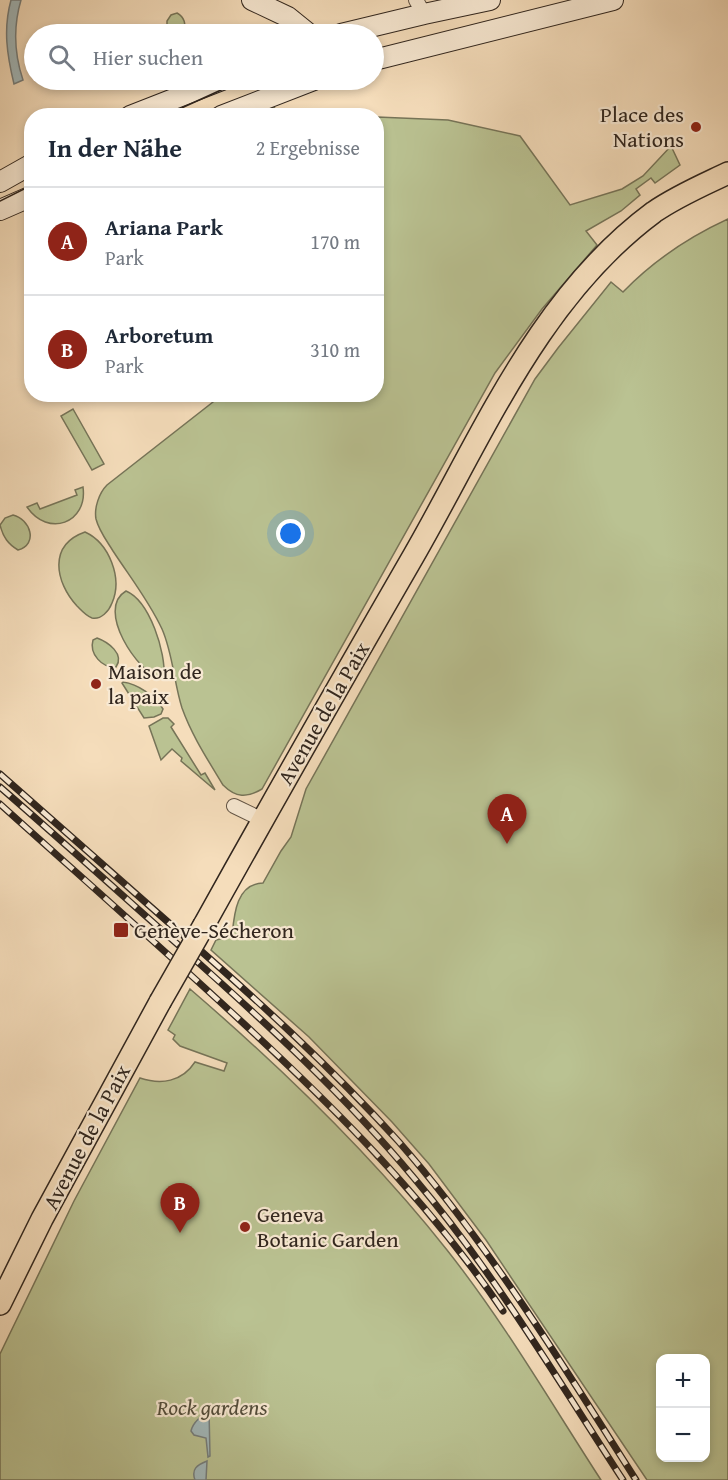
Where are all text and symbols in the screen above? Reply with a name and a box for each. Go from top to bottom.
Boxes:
search box [24,24,384,90]
icon: search [45,41,78,74]
text: Hier suchen [93,41,203,73]
place label: Place des Nations [600,98,684,155]
marker: Place des Nations [689,120,703,134]
text: In der Nähe [48,128,182,167]
text: 2 Ergebnisse [256,133,360,162]
text: Ariana Park [105,211,223,243]
text: A [61,227,74,256]
text: 170 m [310,227,360,256]
text: Park [105,243,144,272]
text: Arboretum [105,319,213,351]
text: B [61,335,74,364]
text: 310 m [310,335,360,364]
text: Park [105,351,144,380]
your location [276,519,305,548]
street label: Avenue de la Paix [269,635,377,790]
place label: Maison de la paix [108,655,202,712]
marker: Maison de la paix [89,677,103,691]
pin: A [488,794,526,844]
place label: Genève-Sécheron [134,914,294,946]
marker: Genève-Sécheron [112,921,130,939]
street label: Avenue de la Paix [34,1058,138,1215]
pin: B [160,1184,200,1233]
place label: Geneva Botanic Garden [257,1198,399,1255]
marker: Geneva Botanic Garden [238,1220,252,1234]
map controls [656,1354,710,1462]
button: + [656,1354,710,1408]
park label: Rock gardens [156,1391,267,1423]
button: − [656,1408,710,1462]

